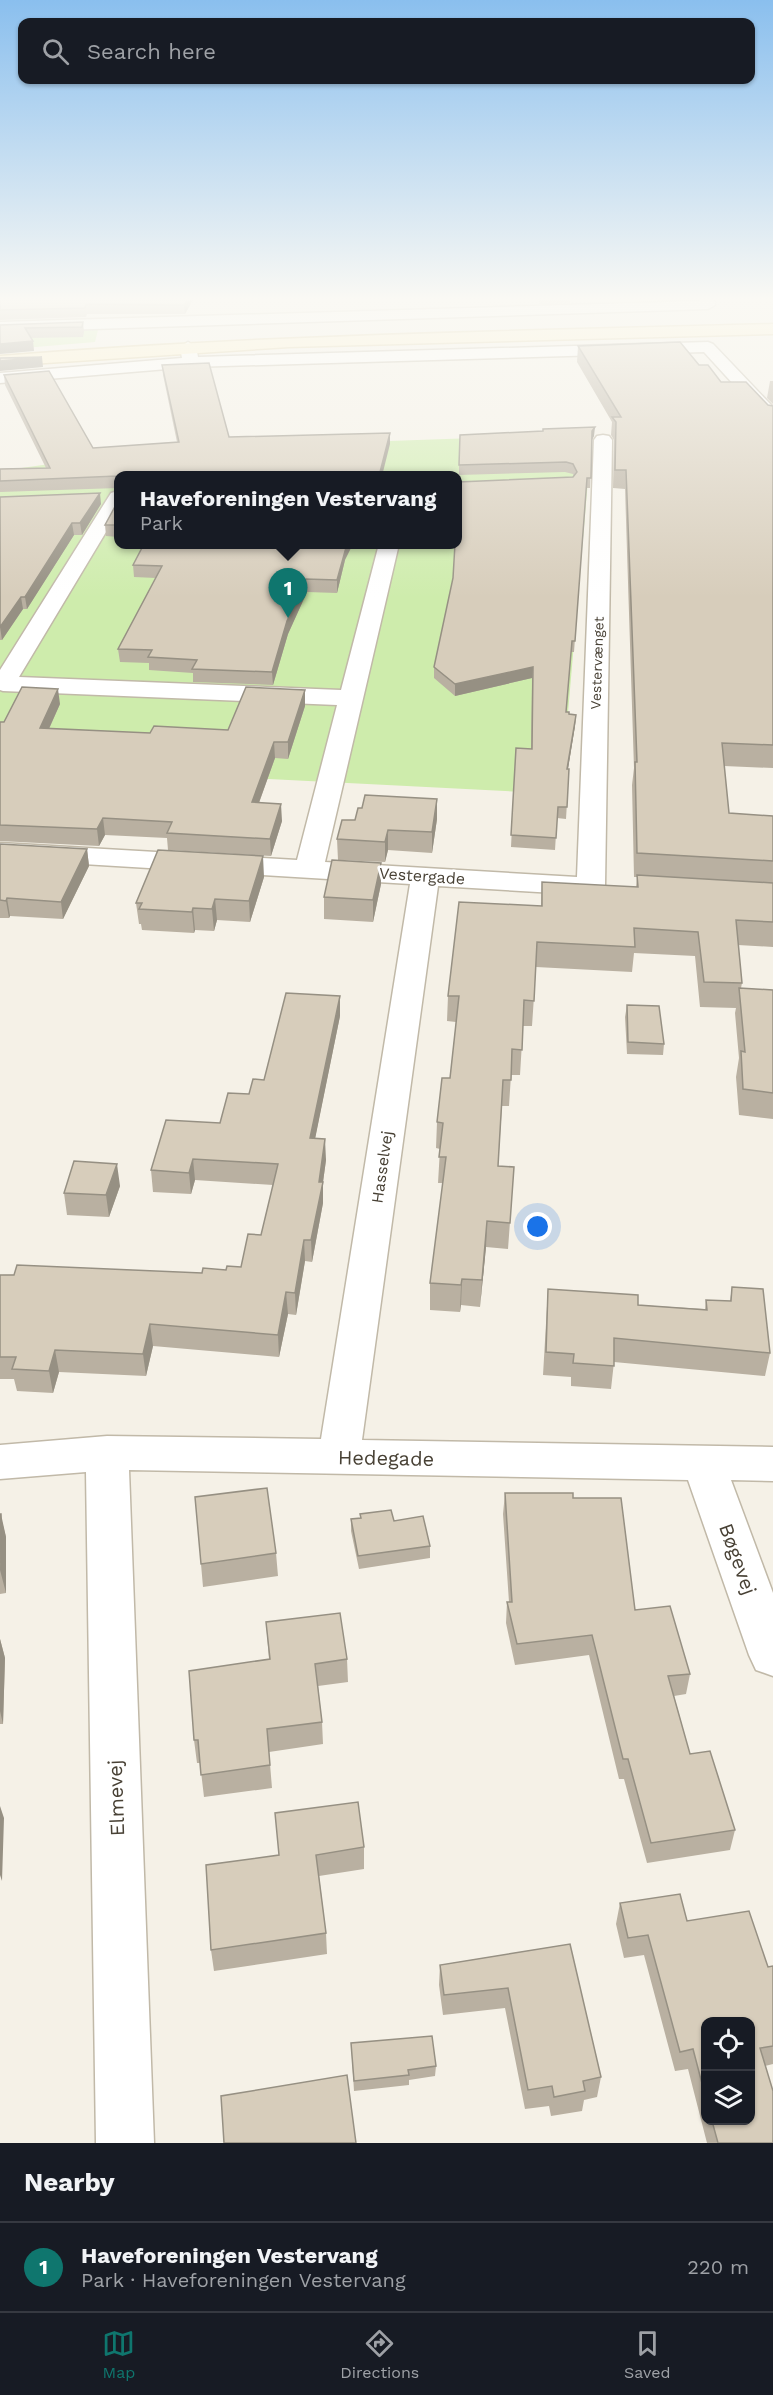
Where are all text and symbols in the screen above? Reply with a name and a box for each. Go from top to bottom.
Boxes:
search box [18,18,755,84]
icon: search [39,35,72,68]
text: Search here [87,39,216,64]
popup [114,471,462,549]
text: Haveforeningen Vestervang [140,486,436,511]
text: Park [140,511,183,535]
pin: 1 [268,568,308,618]
street label: Vestervænget [587,616,607,710]
street label: Vestergade [378,864,466,888]
street label: Hasselvej [367,1129,397,1205]
your location [523,1212,552,1241]
street label: Hedegade [338,1445,434,1471]
street label: Bøgevej [714,1520,762,1598]
street label: Elmevej [103,1759,129,1837]
map controls [701,2017,755,2125]
button: locate [701,2017,755,2071]
button: layers [701,2071,755,2125]
text: Nearby [24,2167,115,2197]
text: Haveforeningen Vestervang [81,2243,378,2268]
text: 1 [39,2255,48,2279]
text: 220 m [687,2255,749,2279]
text: Park · Haveforeningen Vestervang [81,2268,406,2292]
tab: Map [102,2327,135,2382]
tab: Directions [340,2327,419,2382]
tab: Saved [624,2327,671,2382]

